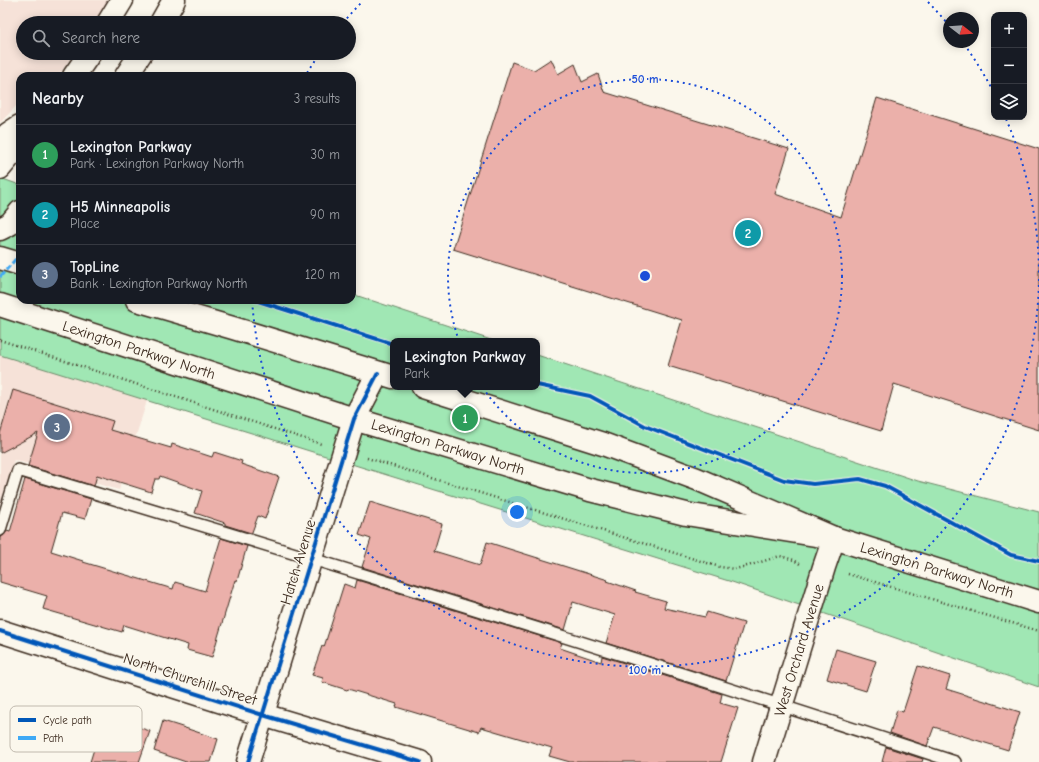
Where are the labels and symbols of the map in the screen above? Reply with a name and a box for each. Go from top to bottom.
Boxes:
north arrow [943,12,979,48]
text: 50 m [631,72,659,86]
pin: 2 [735,218,761,248]
centre of rings [638,269,652,283]
street label: Lexington Parkway North [60,317,218,383]
pin: 1 [452,403,478,433]
pin: 3 [44,412,70,442]
street label: Lexington Parkway North [369,415,527,479]
your location [507,502,527,522]
street label: Hatch Avenue [276,517,320,607]
street label: Lexington Parkway North [858,538,1016,602]
street label: West Orchard Avenue [770,581,828,718]
street label: North Churchill Street [121,649,260,709]
text: 100 m [629,663,661,677]
legend [10,706,142,752]
text: Cycle path [43,714,92,727]
text: Path [43,732,64,745]

